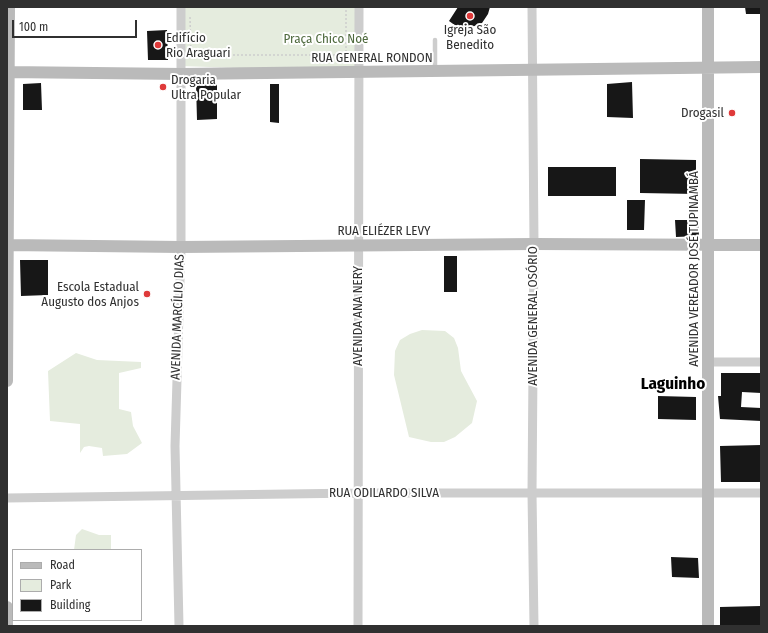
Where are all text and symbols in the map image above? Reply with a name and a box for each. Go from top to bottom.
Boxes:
marker: Igreja São Benedito [465,11,475,21]
scale bar [14,12,139,38]
text: 100 m [19,20,48,34]
place label: Igreja São Benedito [444,22,496,53]
place label: Edifício Rio Araguari [166,30,230,61]
park label: Praça Chico Noé [284,31,368,47]
marker: Edifício Rio Araguari [153,40,163,50]
street label: RUA GENERAL RONDON [311,50,433,66]
place label: Drogaria Ultra Popular [171,72,241,103]
marker: Drogaria Ultra Popular [158,82,168,92]
place label: Drogasil [681,105,724,121]
marker: Drogasil [727,108,737,118]
street label: AVENIDA VEREADOR JOSÉ TUPINAMBÁ [686,171,702,367]
street label: RUA ELIÉZER LEVY [338,223,430,239]
street label: AVENIDA GENERAL OSÓRIO [525,246,541,386]
street label: AVENIDA MARCÍLIO DIAS [168,254,188,380]
street label: AVENIDA ANA NERY [350,266,366,366]
place label: Escola Estadual Augusto dos Anjos [41,279,139,310]
marker: Escola Estadual Augusto dos Anjos [142,289,152,299]
district label: Laguinho [641,374,705,394]
street label: RUA ODILARDO SILVA [329,485,439,501]
legend [12,549,142,621]
text: Road [50,558,75,572]
text: Park [50,578,71,592]
text: Building [50,598,90,612]

